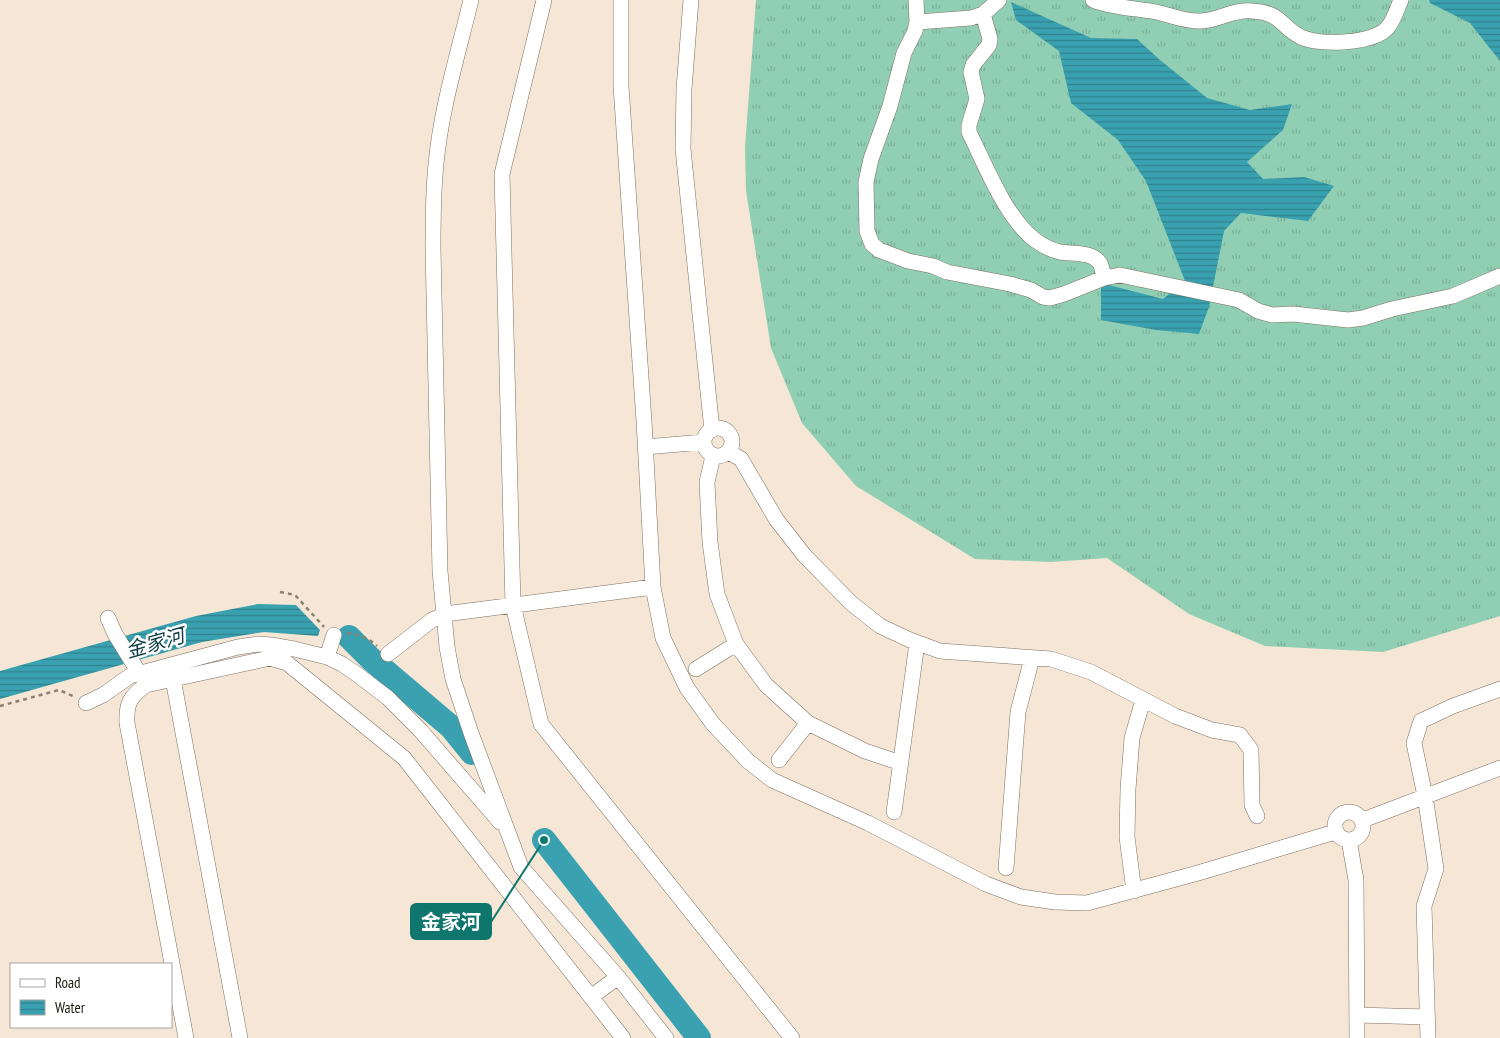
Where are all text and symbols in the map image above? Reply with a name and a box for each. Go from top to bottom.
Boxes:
water label: 金家河 [123,621,191,664]
callout: 金家河 [411,904,491,939]
text: 金家河 [421,909,481,935]
legend [10,963,172,1028]
text: Road [55,973,81,992]
text: Water [55,998,86,1017]

